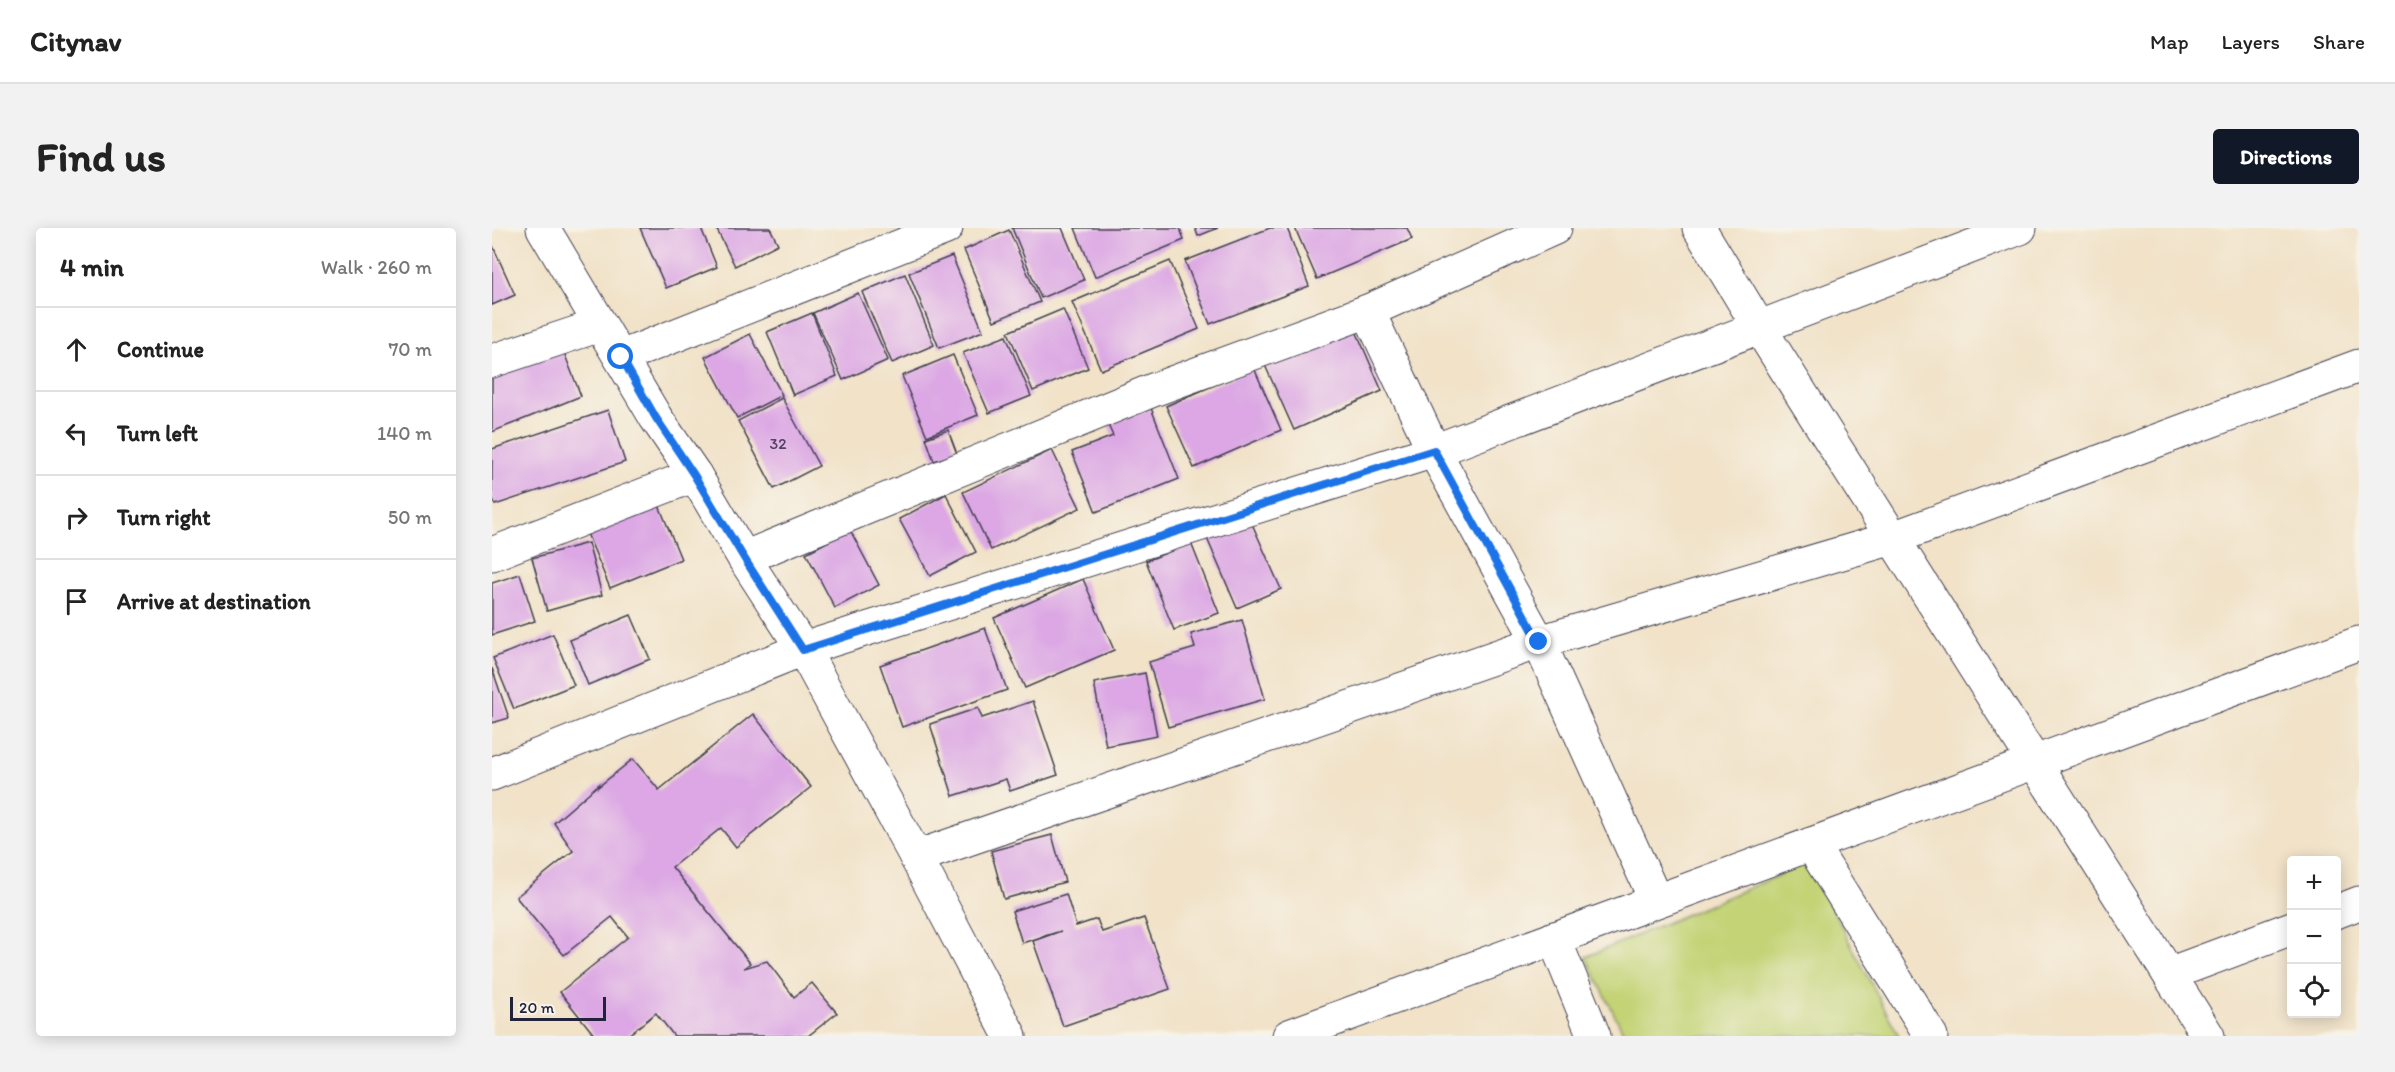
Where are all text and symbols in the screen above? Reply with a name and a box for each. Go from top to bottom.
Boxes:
text: Citynav [30,24,121,58]
text: Map [2150,29,2189,54]
text: Layers [2222,29,2280,54]
text: Share [2313,29,2365,54]
button: Directions [2213,129,2359,184]
text: Find us [36,131,166,182]
text: 4 min [60,251,124,283]
text: Walk · 260 m [321,255,432,279]
icon: ahead [60,333,93,366]
text: Continue [117,336,204,363]
text: 70 m [388,337,432,361]
route start [607,343,633,369]
icon: left [60,417,93,450]
text: Turn left [117,420,198,447]
text: 140 m [377,421,432,445]
house number: 32 [769,434,787,453]
icon: right [60,501,93,534]
text: Turn right [117,504,211,531]
text: 50 m [388,505,432,529]
icon: arrive [60,585,93,618]
text: Arrive at destination [117,588,311,615]
route end [1525,628,1551,654]
map controls [2287,856,2341,1018]
button: + [2287,856,2341,910]
button: − [2287,910,2341,964]
button: locate [2287,964,2341,1018]
scale bar [510,994,606,1022]
text: 20 m [519,998,554,1017]

